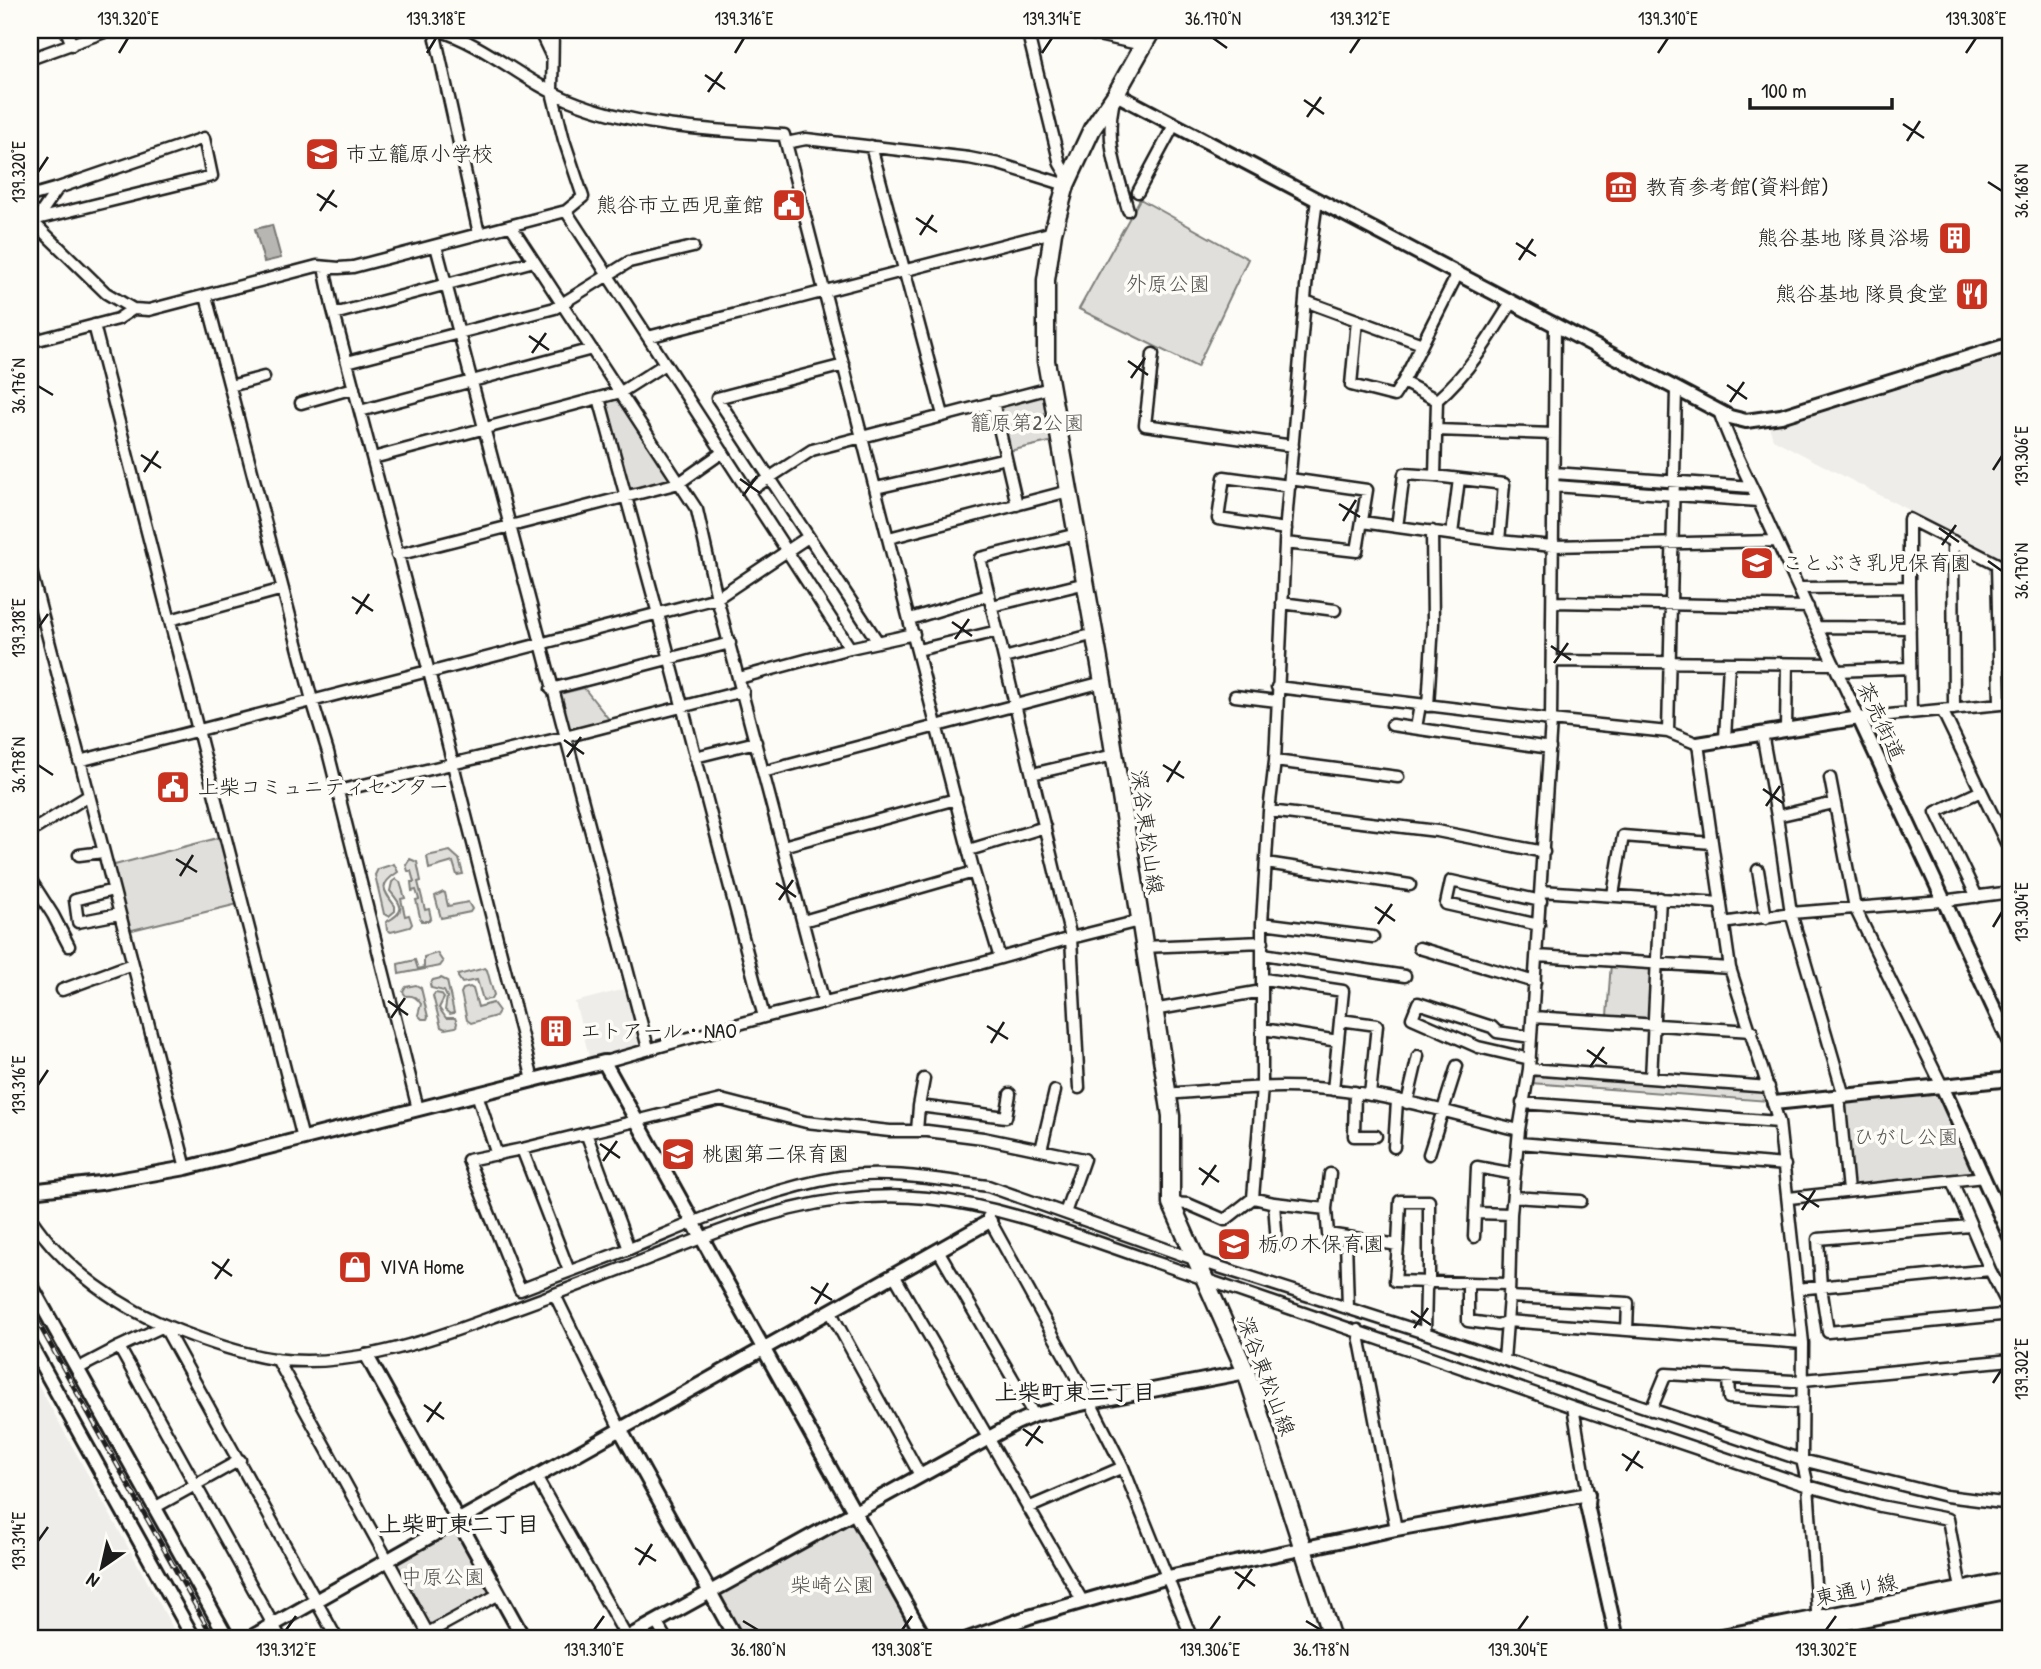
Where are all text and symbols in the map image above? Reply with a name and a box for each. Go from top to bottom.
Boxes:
text: 139.320°E [97,6,159,31]
text: 139.318°E [406,6,466,31]
text: 139.316°E [715,6,774,31]
text: 139.314°E [1023,6,1081,31]
text: 36.170°N [1185,6,1241,31]
text: 139.312°E [1330,6,1390,31]
text: 139.310°E [1638,6,1698,31]
text: 139.308°E [1945,6,2007,31]
scale bar [1750,66,1892,110]
text: 100 m [1761,76,1807,105]
school or university icon: 市立籠原小学校 [303,135,341,173]
place label: 市立籠原小学校 [346,139,493,168]
text: 139.320°E [6,141,31,203]
text: 36.168°N [2009,164,2034,218]
museum icon: 教育参考館(資料館) [1602,168,1640,206]
place label: 教育参考館(資料館) [1646,172,1829,201]
public building icon: 熊谷市立西児童館 [770,186,808,224]
place label: 熊谷市立西児童館 [596,190,764,219]
building icon: 熊谷基地 隊員浴場 [1936,219,1974,257]
place label: 熊谷基地 隊員浴場 [1757,223,1930,252]
park label: 外原公園 [1126,269,1210,298]
restaurant icon: 熊谷基地 隊員食堂 [1953,275,1991,313]
place label: 熊谷基地 隊員食堂 [1775,279,1948,308]
text: 36.176°N [6,358,31,414]
park label: 籠原第2公園 [970,408,1084,437]
text: 139.306°E [2009,426,2034,486]
text: 36.170°N [2009,543,2034,599]
school or university icon: ことぶき乳児保育園 [1738,544,1776,582]
place label: ことぶき乳児保育園 [1782,548,1971,577]
text: 139.318°E [6,598,31,658]
street label: 茶売街道 [1851,677,1912,765]
text: 36.178°N [6,737,31,793]
public building icon: 上柴コミュニティセンター [154,768,192,806]
street label: 深谷東松山線 [1124,768,1171,896]
place label: 上柴コミュニティセンター [198,772,449,801]
text: 139.304°E [2009,882,2034,942]
building icon: エトアール・NAO [537,1012,575,1050]
place label: エトアール・NAO [580,1016,737,1045]
text: 139.316°E [6,1055,31,1114]
park label: ひがし公園 [1854,1122,1959,1151]
school or university icon: 桃園第二保育園 [659,1135,697,1173]
place label: 桃園第二保育園 [702,1139,849,1168]
school or university icon: 栃の木保育園 [1215,1225,1253,1263]
place label: 栃の木保育園 [1258,1229,1384,1258]
shop icon: VIVA Home [336,1248,374,1286]
place label: VIVA Home [380,1252,465,1281]
street label: 深谷東松山線 [1230,1312,1303,1440]
text: 139.302°E [2009,1338,2034,1400]
district label: 上柴町東三丁目 [995,1376,1156,1407]
district label: 上柴町東二丁目 [379,1508,540,1539]
text: 139.314°E [6,1512,31,1570]
north arrow [66,1532,136,1602]
park label: 中原公園 [401,1562,485,1591]
text: N [81,1567,104,1595]
street label: 東通り線 [1812,1567,1900,1612]
park label: 柴崎公園 [790,1570,874,1599]
text: 139.312°E [256,1637,316,1662]
text: 139.310°E [564,1637,624,1662]
text: 36.180°N [730,1637,786,1662]
text: 139.308°E [871,1637,933,1662]
text: 139.306°E [1180,1637,1240,1662]
text: 36.178°N [1293,1637,1349,1662]
text: 139.304°E [1488,1637,1548,1662]
text: 139.302°E [1795,1637,1857,1662]

